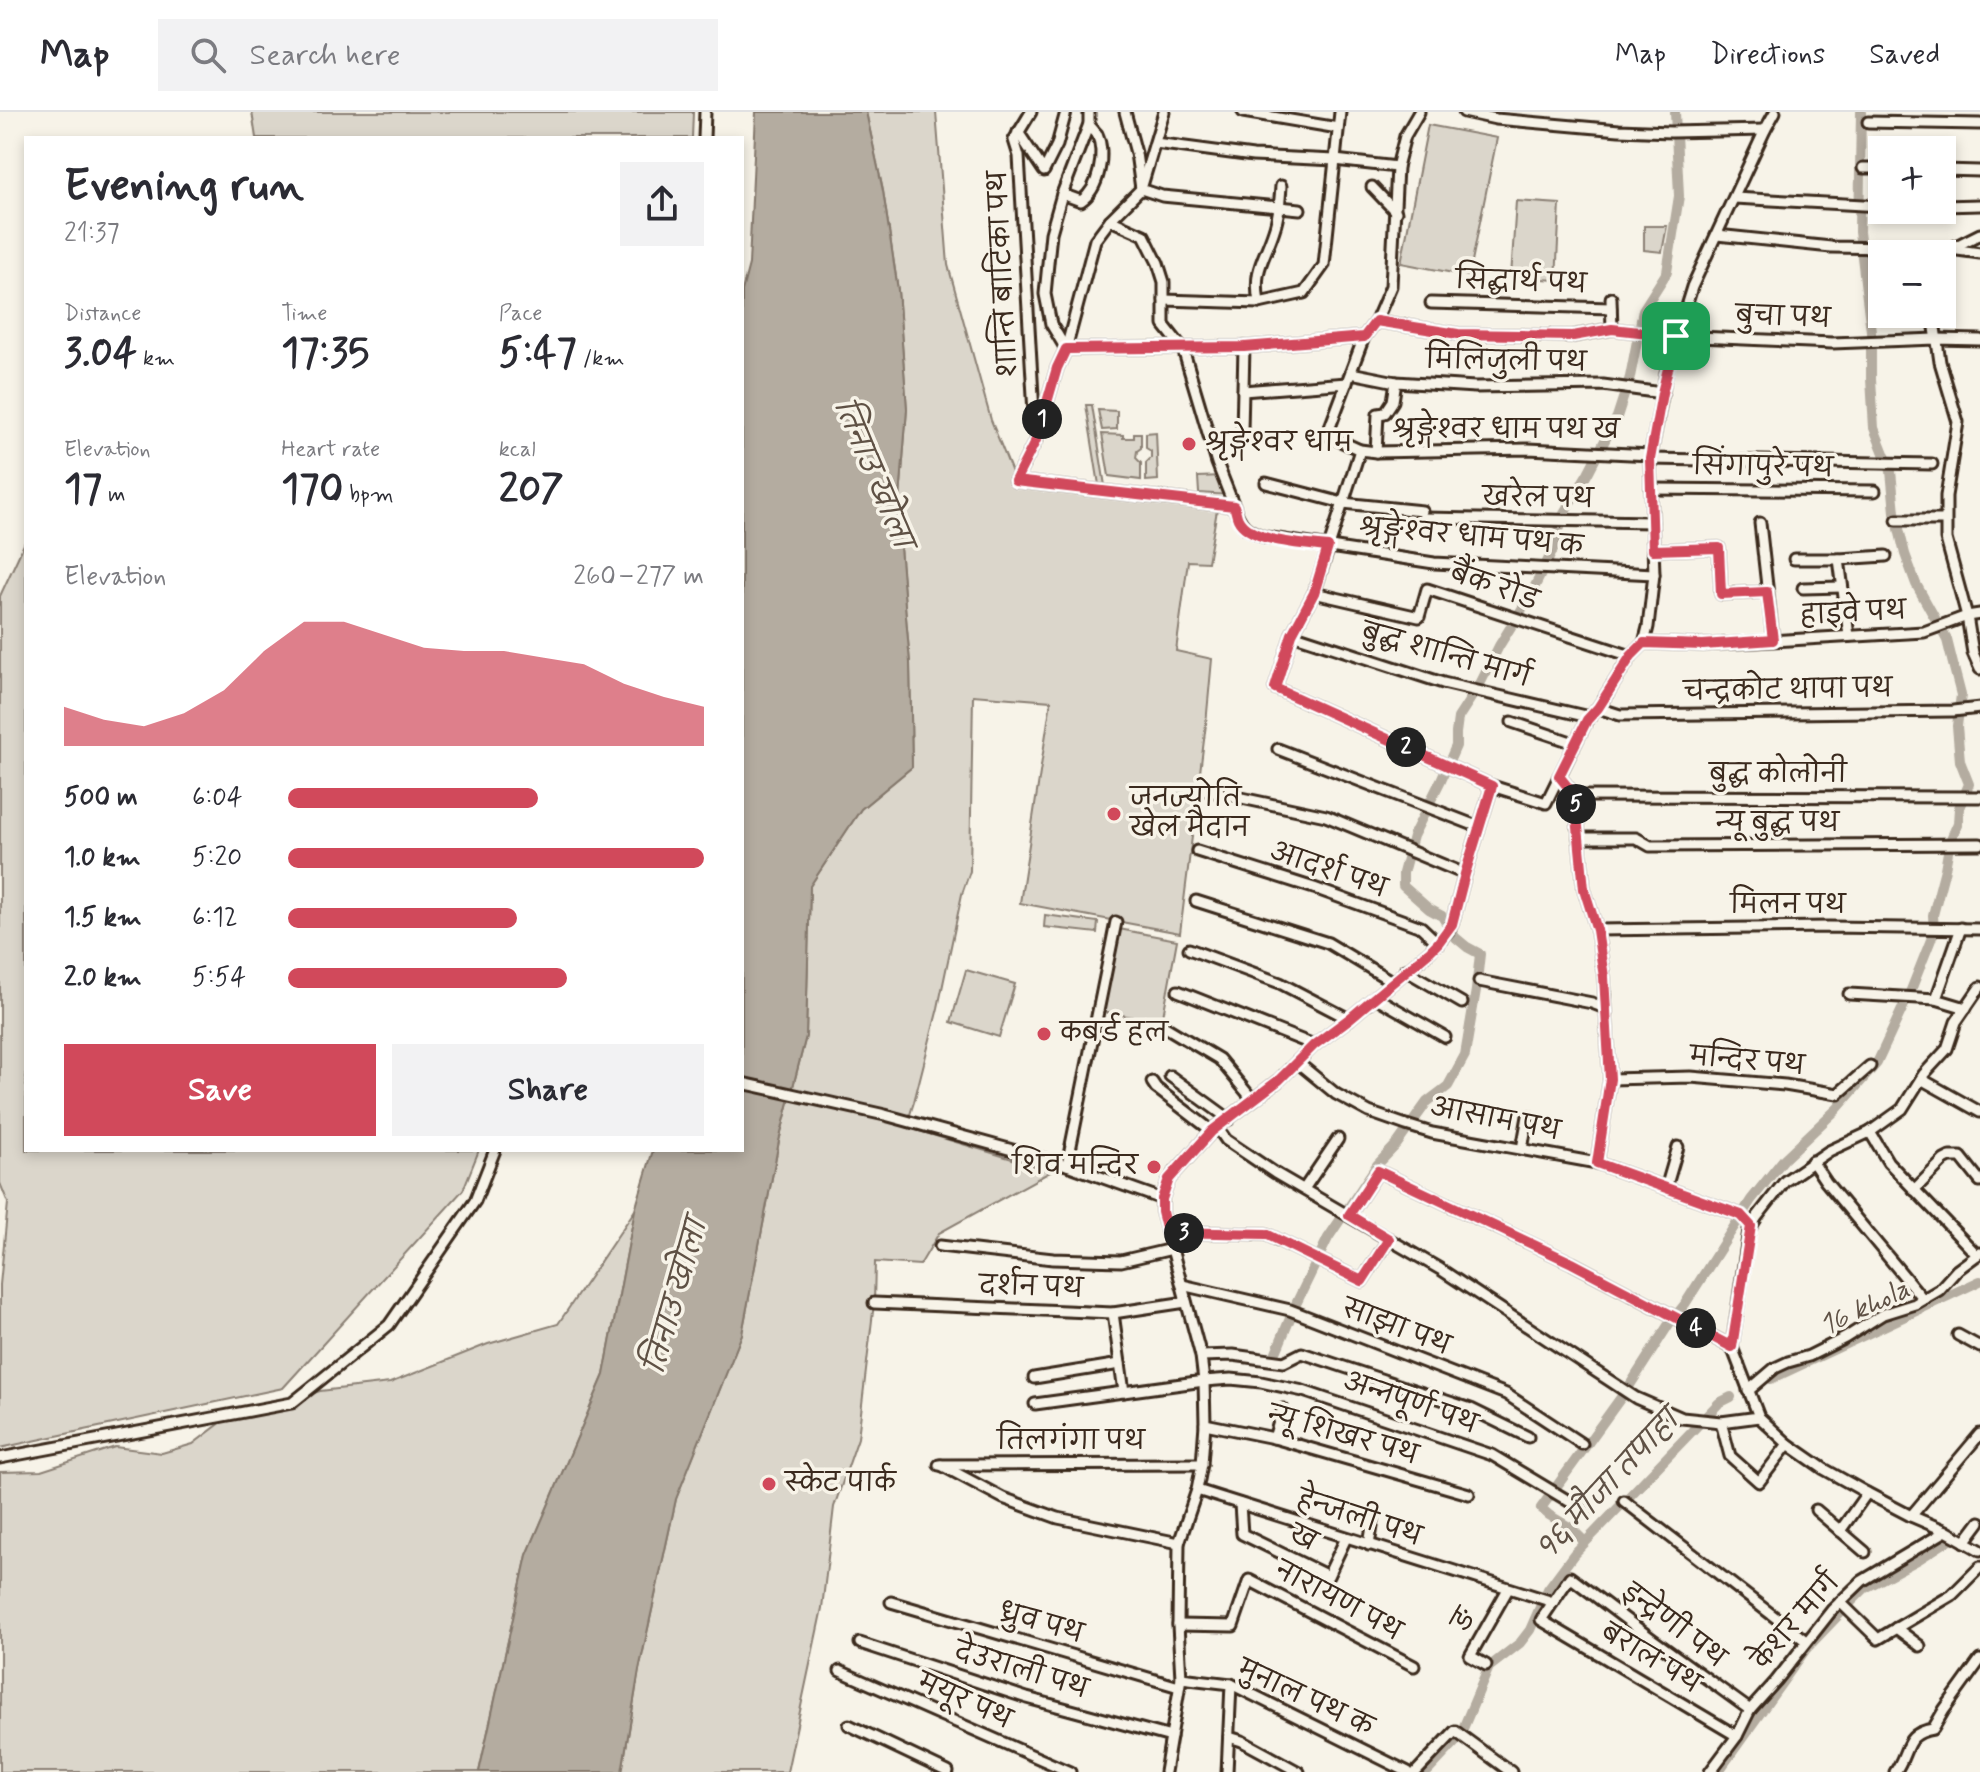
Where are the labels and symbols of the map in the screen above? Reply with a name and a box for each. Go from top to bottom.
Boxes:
street label: शान्ति बाटिका पथ [977,168,1026,379]
street label: सिद्धार्थ पथ [1453,259,1589,302]
street label: बुचा पथ [1733,299,1833,338]
pin [1642,302,1710,370]
street label: मिलिजुली पथ [1423,339,1589,381]
water label: तिनाउ खोला [824,392,928,561]
pin: 1 [1022,399,1062,439]
street label: श्रृङ्गेश्वर धाम पथ ख [1392,408,1621,448]
place label: श्रृङ्गेश्वर धाम [1205,421,1355,461]
marker: श्रृङ्गेश्वर धाम [1180,435,1198,453]
street label: सिंगापुरे पथ [1690,445,1836,487]
street label: खरेल पथ [1480,476,1596,517]
street label: श्रृङ्गेश्वर धाम पथ क [1357,505,1586,565]
street label: बैंक रोड [1443,549,1547,620]
street label: हाइवे पथ [1799,589,1909,634]
street label: बुद्ध शान्ति मार्ग [1356,610,1537,697]
street label: चन्द्रकोट थापा पथ [1681,667,1895,710]
pin: 2 [1386,727,1426,767]
street label: बुद्ध कोलोनी [1707,753,1849,792]
place label: जनज्योति खेल मैदान [1128,777,1251,846]
pin: 5 [1556,784,1596,824]
marker: जनज्योति खेल मैदान [1105,805,1123,823]
street label: न्यू बुद्ध पथ [1715,807,1841,842]
street label: आदर्श पथ [1265,830,1395,908]
street label: मिलन पथ [1728,884,1848,923]
place label: कबर्ड हल [1058,1012,1169,1051]
marker: कबर्ड हल [1035,1025,1053,1043]
street label: मन्दिर पथ [1686,1035,1808,1084]
street label: आसाम पथ [1427,1091,1565,1150]
place label: शिव मन्दिर [1010,1145,1140,1184]
marker: शिव मन्दिर [1145,1158,1163,1176]
water label: तिनाउ खोला [632,1207,719,1378]
pin: 3 [1164,1213,1204,1253]
street label: दर्शन पथ [976,1264,1086,1307]
water label: 16 khola [1814,1271,1916,1345]
street label: साझा पथ [1335,1291,1457,1365]
pin: 4 [1676,1308,1716,1348]
street label: अन्नपूर्ण पथ [1338,1360,1485,1444]
street label: न्यू शिखर पथ [1262,1393,1425,1475]
water label: १६ मौजा तपाहा [1524,1393,1693,1569]
street label: तिलगंगा पथ [995,1420,1147,1459]
place label: स्केट पार्क [783,1462,898,1501]
marker: स्केट पार्क [760,1475,778,1493]
street label: हेन्जली पथ [1291,1478,1429,1556]
street label: ख [1282,1517,1324,1561]
street label: नारायण पथ [1267,1553,1409,1651]
street label: केशर मार्ग [1739,1561,1849,1679]
street label: इन्द्रेणी पथ [1614,1570,1738,1677]
street label: ध्रुव पथ [995,1596,1089,1654]
street label: ङ [1444,1601,1486,1639]
street label: बराल पथ [1594,1616,1708,1703]
street label: देउराली पथ [948,1629,1095,1708]
street label: मुनाल पथ क [1230,1652,1379,1746]
street label: मयूर पथ [909,1665,1019,1740]

